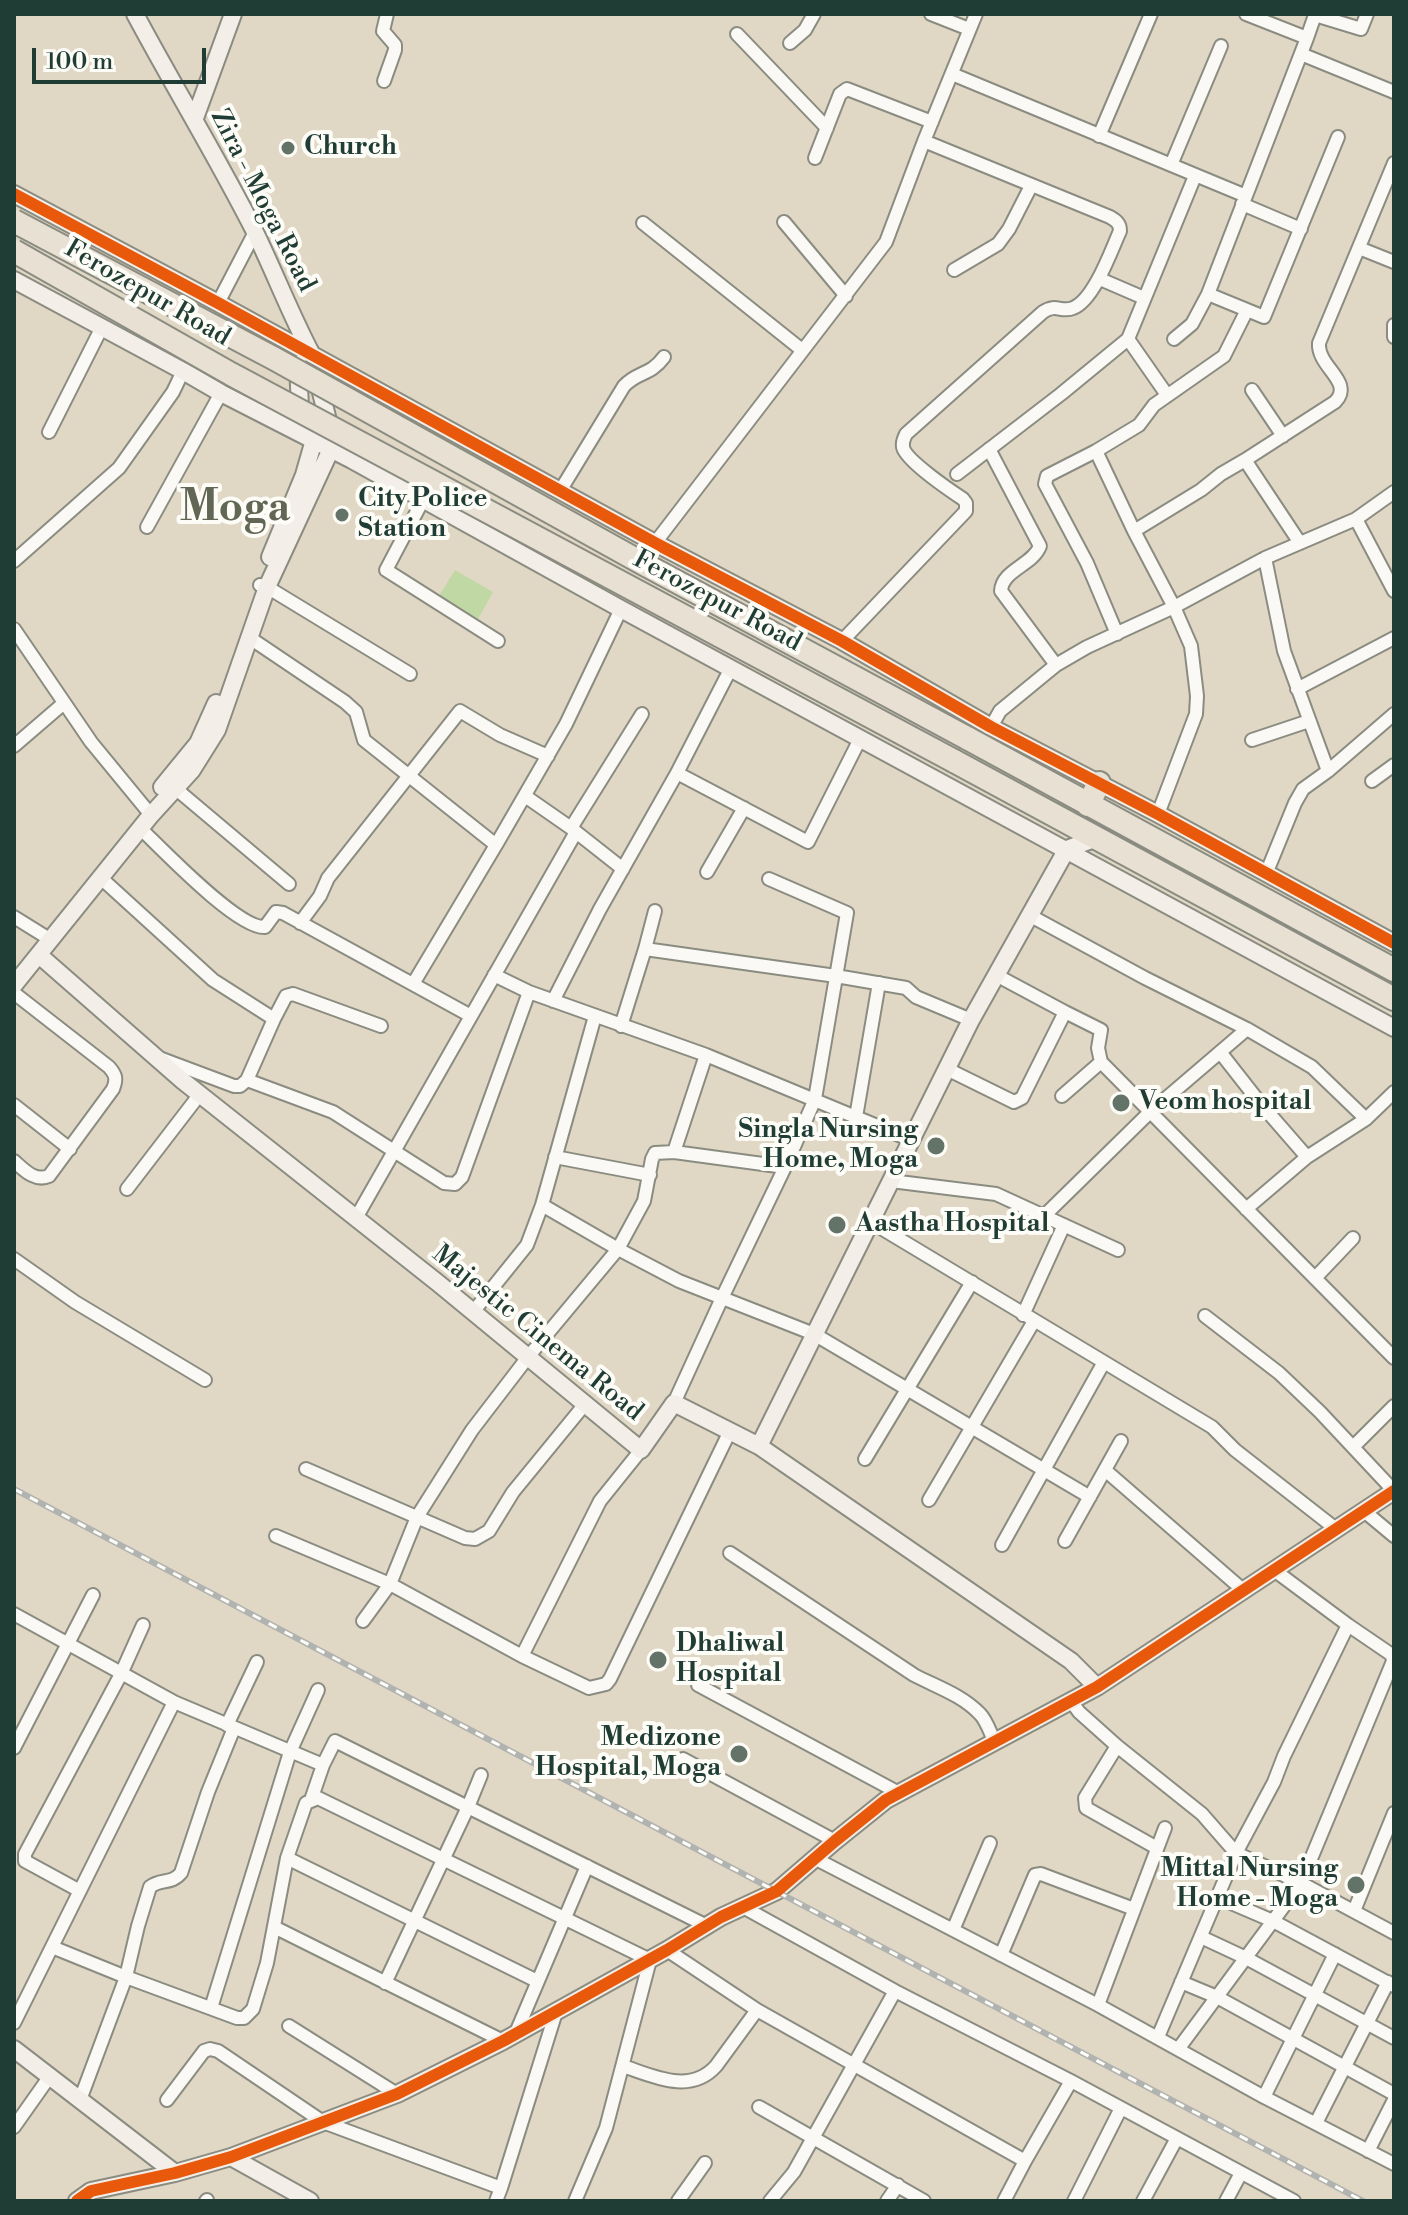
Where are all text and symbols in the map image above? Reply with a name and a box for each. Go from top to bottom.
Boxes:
scale bar [36,32,210,82]
text: 100 m [46,47,113,77]
street label: Zira - Moga Road [203,105,321,297]
place label: Church [304,132,397,164]
marker: Church [279,139,297,157]
street label: Ferozepur Road [59,234,235,354]
place label: City Police Station [358,484,487,546]
district label: Moga [180,485,290,535]
marker: City Police Station [333,506,351,524]
street label: Ferozepur Road [627,544,807,660]
place label: Veom hospital [1139,1087,1311,1119]
marker: Veom hospital [1110,1092,1132,1114]
place label: Singla Nursing Home, Moga [738,1115,918,1176]
marker: Singla Nursing Home, Moga [925,1135,947,1157]
place label: Aastha Hospital [855,1209,1049,1241]
marker: Aastha Hospital [826,1214,848,1236]
street label: Majestic Cinema Road [425,1239,649,1429]
place label: Dhaliwal Hospital [676,1629,784,1690]
marker: Dhaliwal Hospital [647,1649,669,1671]
place label: Medizone Hospital, Moga [535,1723,721,1784]
marker: Medizone Hospital, Moga [728,1743,750,1765]
place label: Mittal Nursing Home - Moga [1160,1854,1338,1916]
marker: Mittal Nursing Home - Moga [1345,1874,1367,1896]

